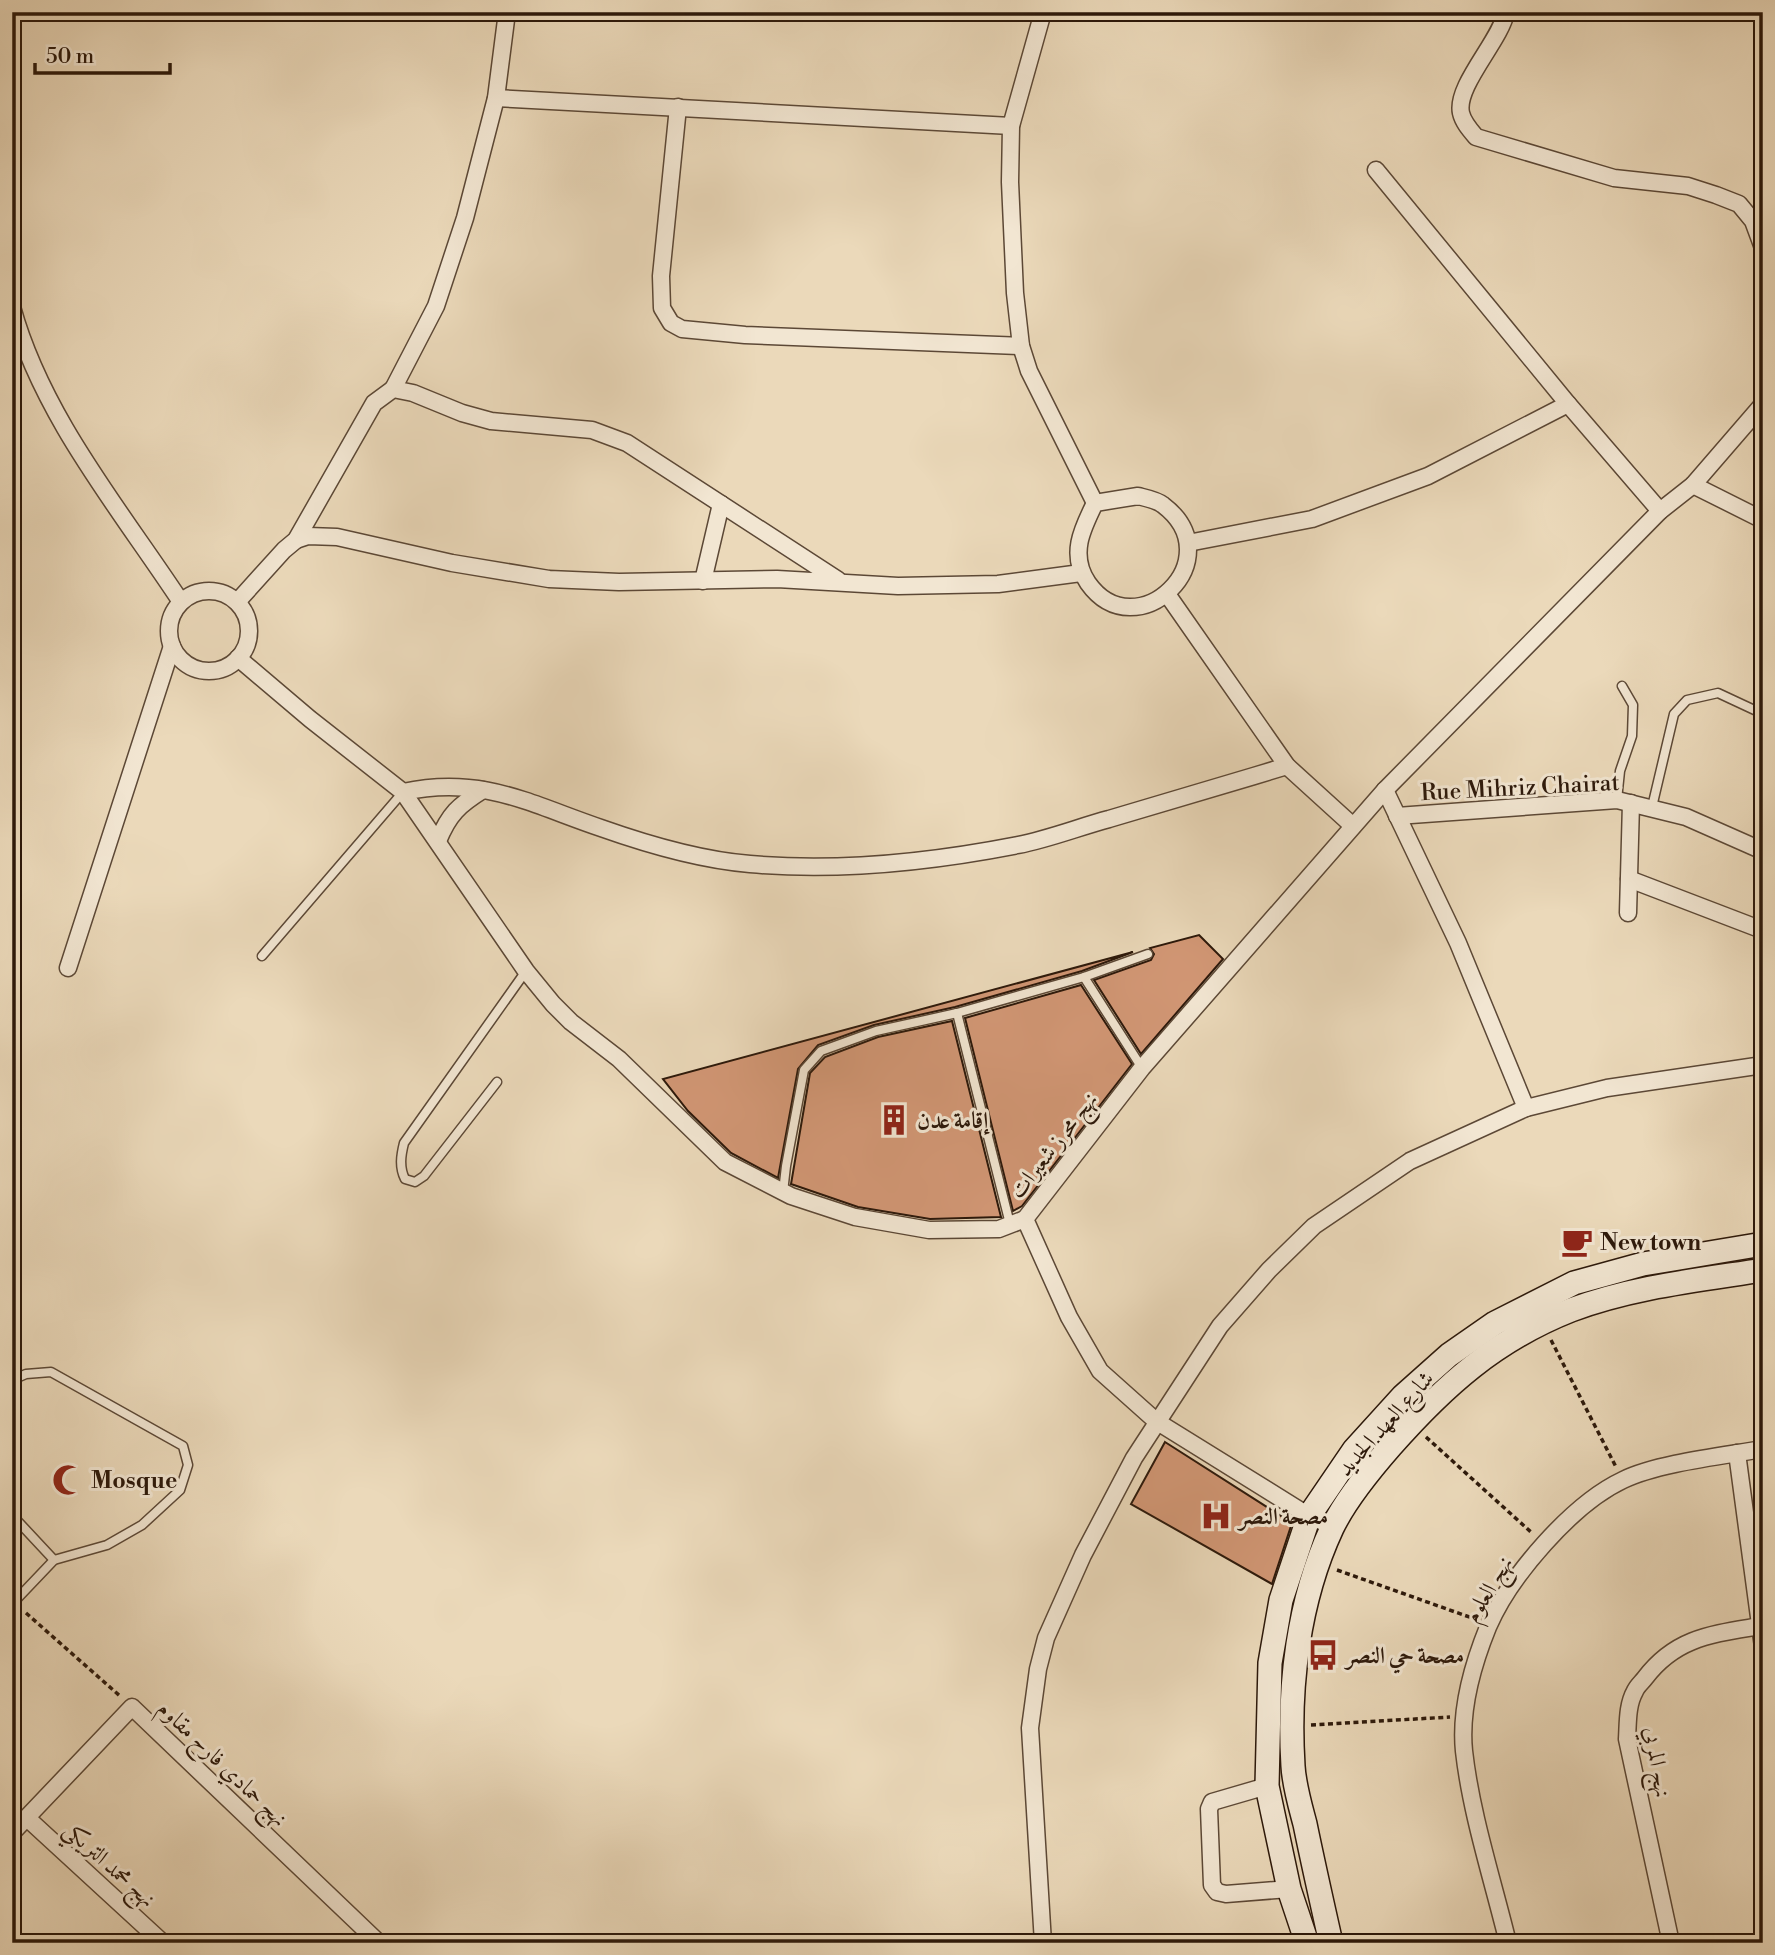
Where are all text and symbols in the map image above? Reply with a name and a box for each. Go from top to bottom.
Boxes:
scale bar [35,32,170,76]
text: 50 m [46,44,94,70]
street label: Rue Mihriz Chairat [1420,769,1620,807]
street label: نهج محرز شعيرات [1003,1087,1109,1208]
building icon: إقامة عدن [877,1103,911,1137]
place label: إقامة عدن [917,1107,990,1135]
cafe icon: New town [1560,1225,1594,1259]
place label: New town [1600,1229,1701,1257]
street label: شارع العهد الجديد [1331,1365,1444,1485]
mosque icon: Mosque [51,1463,85,1497]
place label: Mosque [91,1467,177,1495]
hospital icon: مصحة النصر [1199,1499,1233,1533]
place label: مصحة النصر [1236,1503,1328,1531]
street label: نهج العلوم [1458,1551,1525,1631]
bus stop icon: مصحة حي النصر [1306,1638,1340,1672]
place label: مصحة حي النصر [1343,1642,1464,1674]
street label: نهج حمادي فارح مقاوم [147,1695,293,1837]
street label: نهج المربي [1632,1725,1676,1801]
street label: نهج محمد التريكي [53,1816,161,1918]

